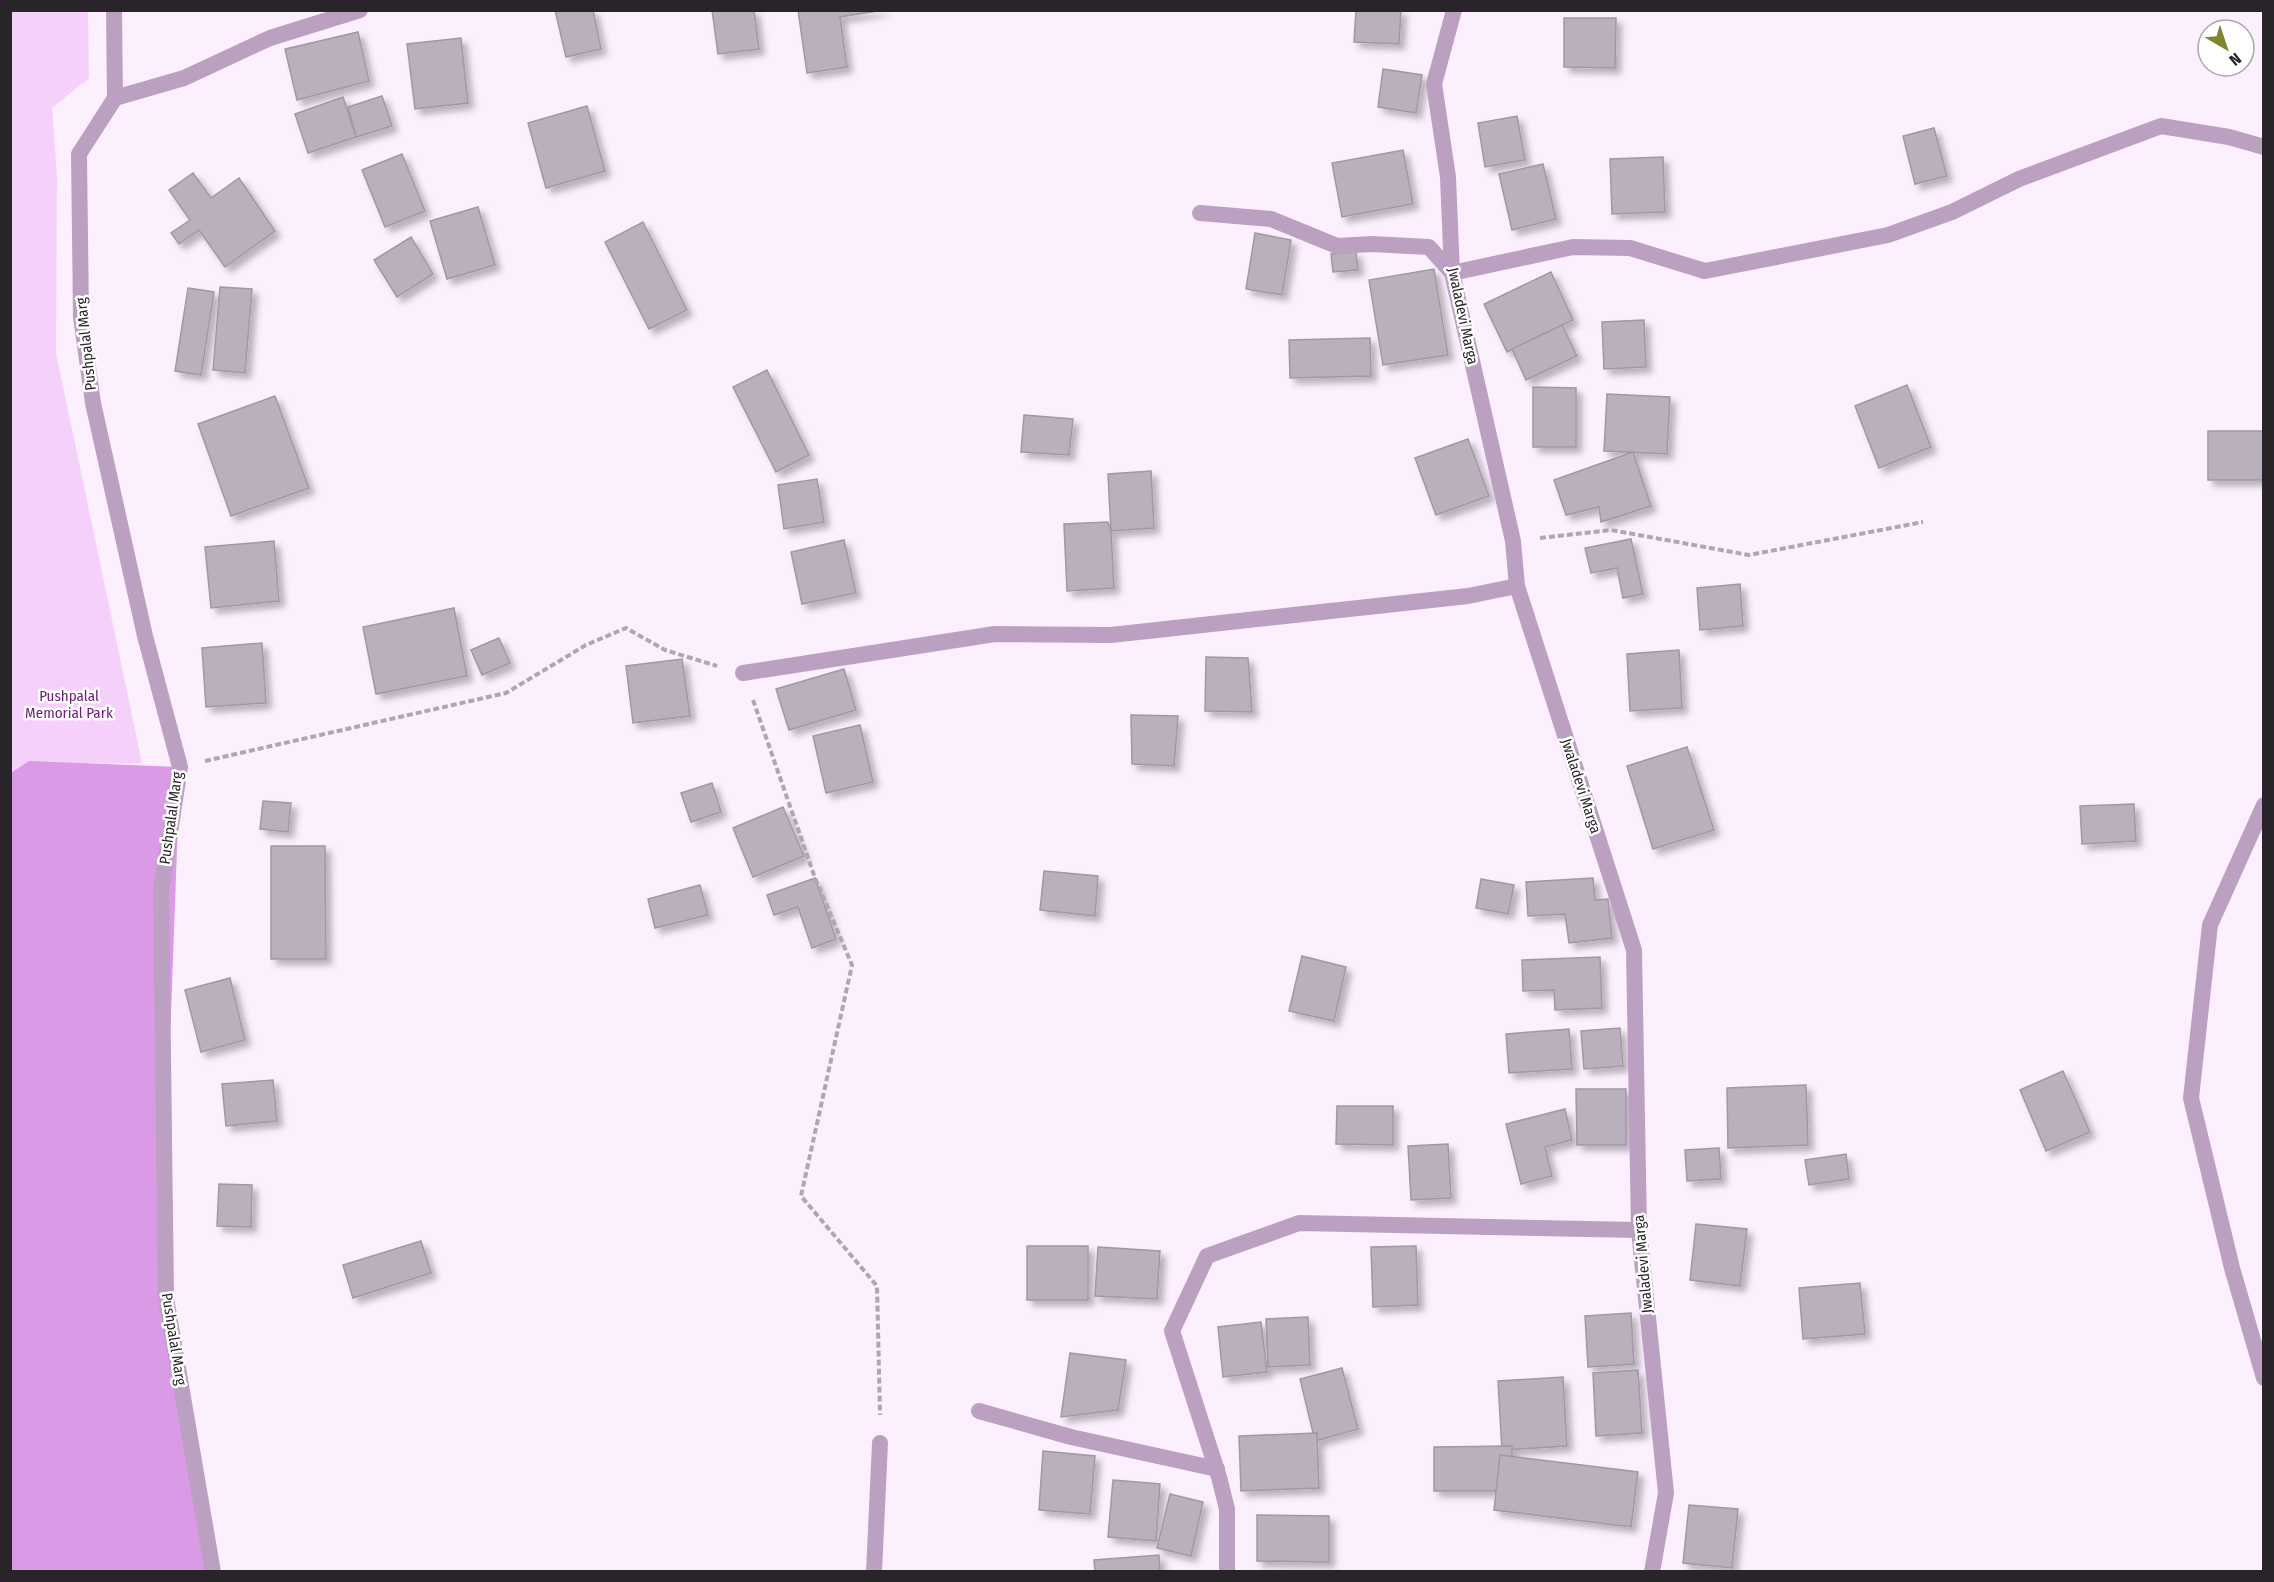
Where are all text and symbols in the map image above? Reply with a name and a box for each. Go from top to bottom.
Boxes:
north arrow [2196,18,2256,78]
text: N [2225,49,2245,70]
street label: Jwaladevi Marga [1444,266,1482,366]
street label: Pushpalal Marg [72,297,100,391]
park label: Pushpalal Memorial Park [25,687,113,722]
street label: Jwaladevi Marga [1557,736,1605,836]
street label: Pushpalal Marg [156,771,186,865]
street label: Jwaladevi Marga [1630,1214,1656,1314]
street label: Pushpalal Marg [158,1291,190,1387]

